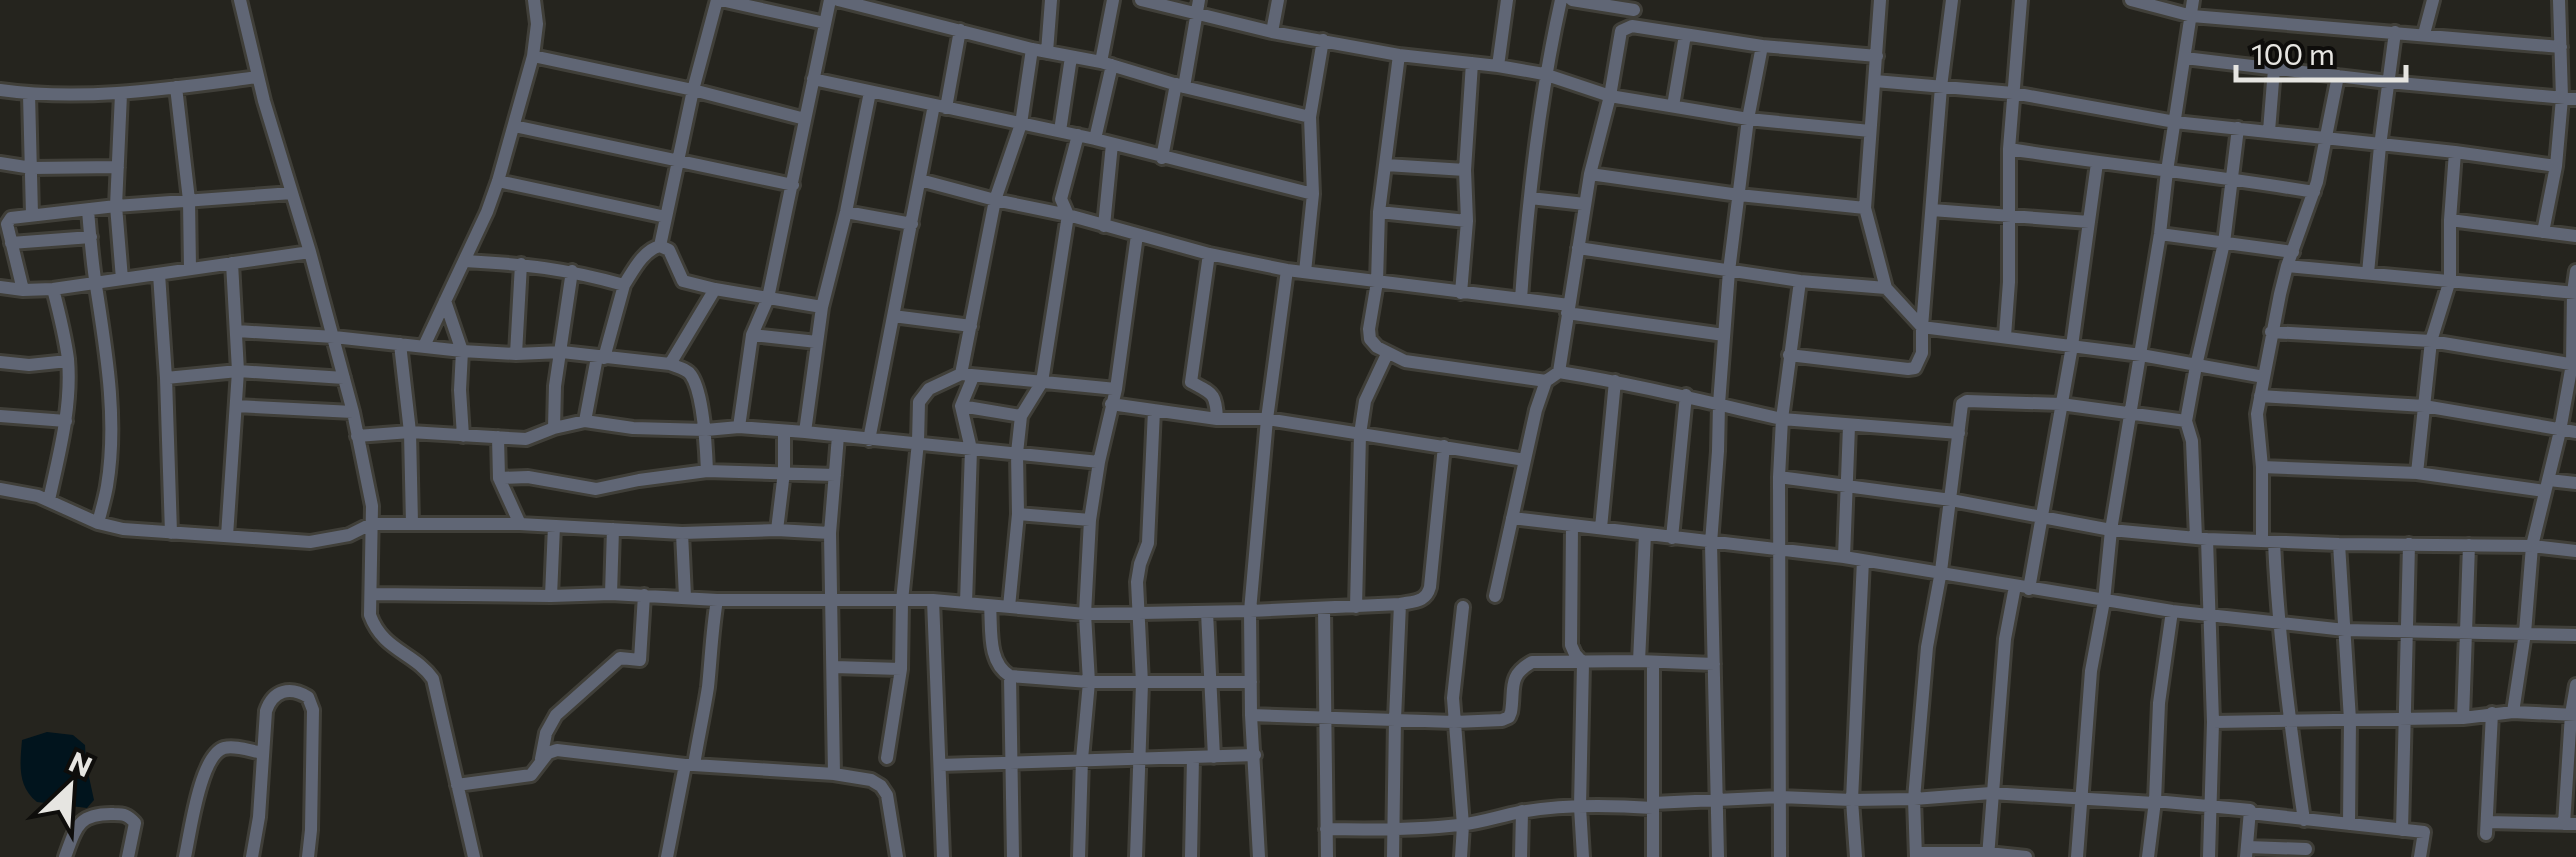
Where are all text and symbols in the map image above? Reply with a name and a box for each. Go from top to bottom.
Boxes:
scale bar [2236,20,2406,82]
text: 100 m [2251,34,2335,71]
north arrow [20,737,120,837]
text: N [64,744,98,783]

